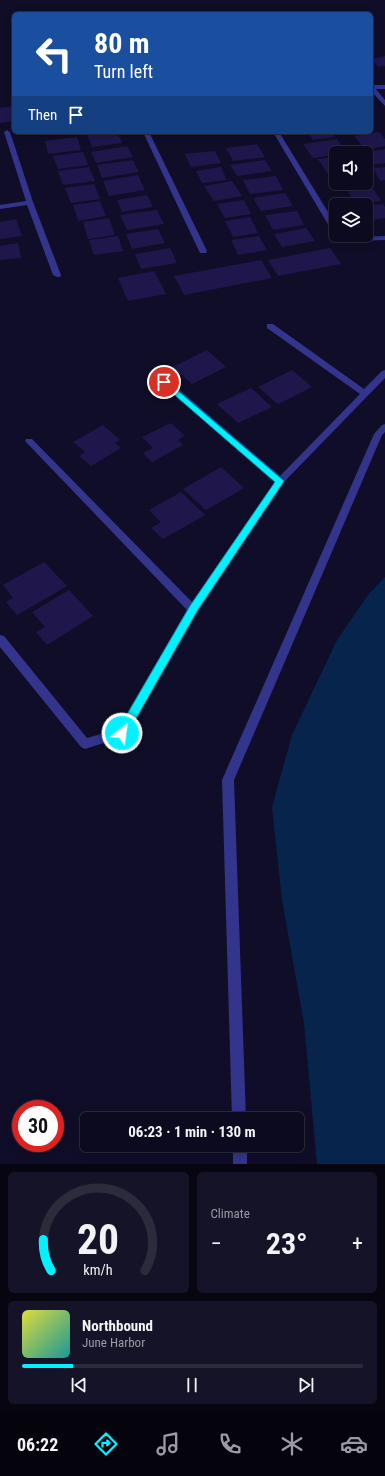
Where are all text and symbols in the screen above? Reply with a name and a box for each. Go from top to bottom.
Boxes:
text: 80 m [94,27,150,60]
icon: left [28,28,80,80]
text: Turn left [94,61,153,82]
icon: arrive [65,104,87,126]
text: Then [28,106,57,124]
map controls [329,146,373,242]
button: sound [329,146,373,190]
button: layers [329,198,373,242]
pin [147,365,181,399]
icon: arrive [153,371,175,393]
position arrow [101,712,143,754]
speed limit sign: 30 [12,1100,64,1152]
text: 06:23 · 1 min · 130 m [128,1123,256,1141]
text: Climate [211,1206,250,1221]
text: 20 [77,1214,119,1263]
text: 23° [266,1226,308,1261]
text: − [211,1231,222,1256]
text: + [352,1231,363,1256]
text: km/h [84,1261,113,1277]
text: Northbound [82,1317,153,1335]
text: June Harbor [82,1335,145,1350]
icon: previous [68,1374,90,1396]
icon: pause [181,1374,203,1396]
icon: next [295,1374,317,1396]
icon: directions [92,1430,120,1458]
icon: music [154,1430,182,1458]
icon: phone [216,1430,244,1458]
icon: climate [278,1430,306,1458]
icon: car [340,1430,368,1458]
text: 06:22 [17,1434,58,1455]

